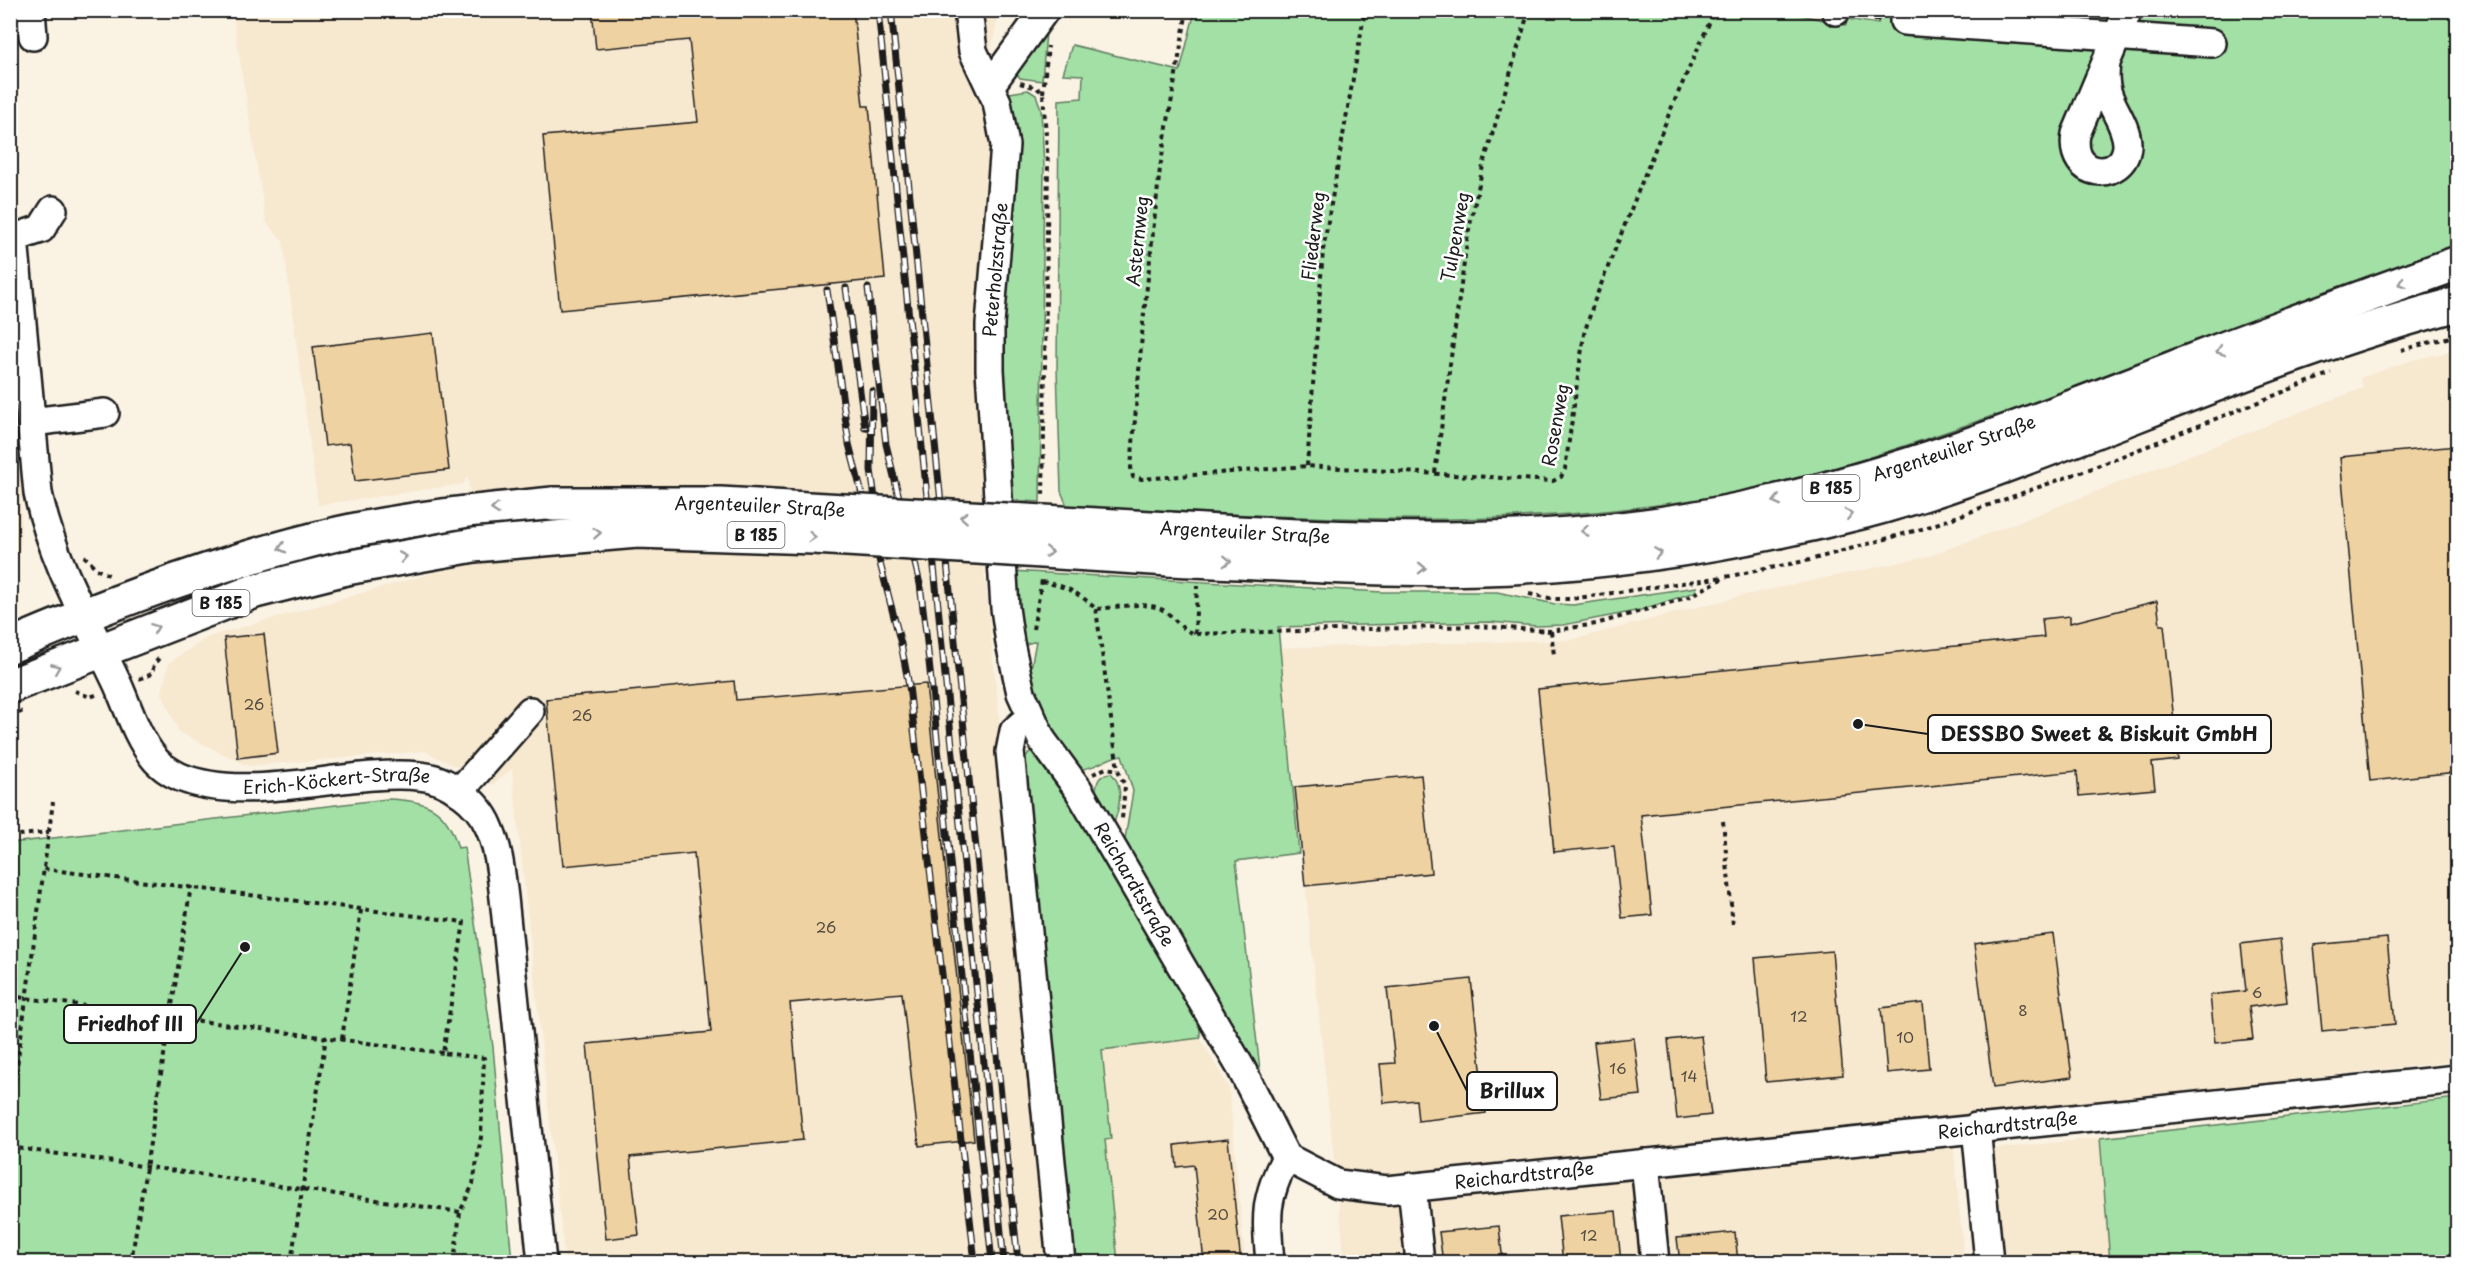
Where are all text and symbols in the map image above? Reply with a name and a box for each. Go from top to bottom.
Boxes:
street label: Tulpenweg [1433,189,1476,284]
street label: Fliederweg [1294,190,1331,282]
street label: Asternweg [1118,194,1155,288]
street label: Peterholzstraße [975,201,1014,338]
one-way arrow [2397,275,2408,288]
one-way arrow [2215,343,2225,356]
street label: Rosenweg [1534,381,1575,468]
street label: Argenteuiler Straße [1869,407,2039,487]
road number: B 185 [1802,475,1860,501]
street label: Argenteuiler Straße [675,489,846,523]
one-way arrow [1772,494,1782,507]
one-way arrow [491,502,500,515]
one-way arrow [1844,509,1854,522]
one-way arrow [960,510,969,523]
street label: Argenteuiler Straße [1159,514,1331,549]
road number: B 185 [728,522,784,548]
one-way arrow [1580,524,1589,537]
one-way arrow [592,527,601,540]
one-way arrow [808,531,817,544]
one-way arrow [277,541,287,554]
one-way arrow [1045,545,1054,558]
one-way arrow [1654,547,1663,559]
one-way arrow [398,551,408,564]
one-way arrow [1223,554,1232,567]
one-way arrow [1418,561,1427,574]
road number: B 185 [192,590,250,616]
one-way arrow [149,623,160,635]
one-way arrow [50,662,60,675]
house number: 26 [244,692,264,715]
house number: 26 [572,703,592,726]
callout: DESSBO Sweet & Biskuit GmbH [1928,715,2271,753]
text: DESSBO Sweet & Biskuit GmbH [1940,718,2258,748]
street label: Erich-Köckert-Straße [243,760,433,800]
street label: Reichardtstraße [1088,816,1182,951]
house number: 26 [816,915,836,938]
house number: 6 [2252,980,2262,1003]
house number: 8 [2018,998,2028,1021]
house number: 12 [1790,1004,1808,1027]
callout: Friedhof III [64,1005,196,1043]
text: Friedhof III [77,1008,183,1038]
house number: 10 [1896,1025,1914,1048]
house number: 16 [1609,1056,1627,1079]
house number: 14 [1681,1064,1697,1087]
callout: Brillux [1467,1072,1557,1110]
text: Brillux [1479,1075,1545,1105]
street label: Reichardtstraße [1936,1104,2079,1145]
street label: Reichardtstraße [1453,1154,1595,1195]
house number: 20 [1207,1202,1229,1225]
house number: 12 [1580,1223,1598,1246]

